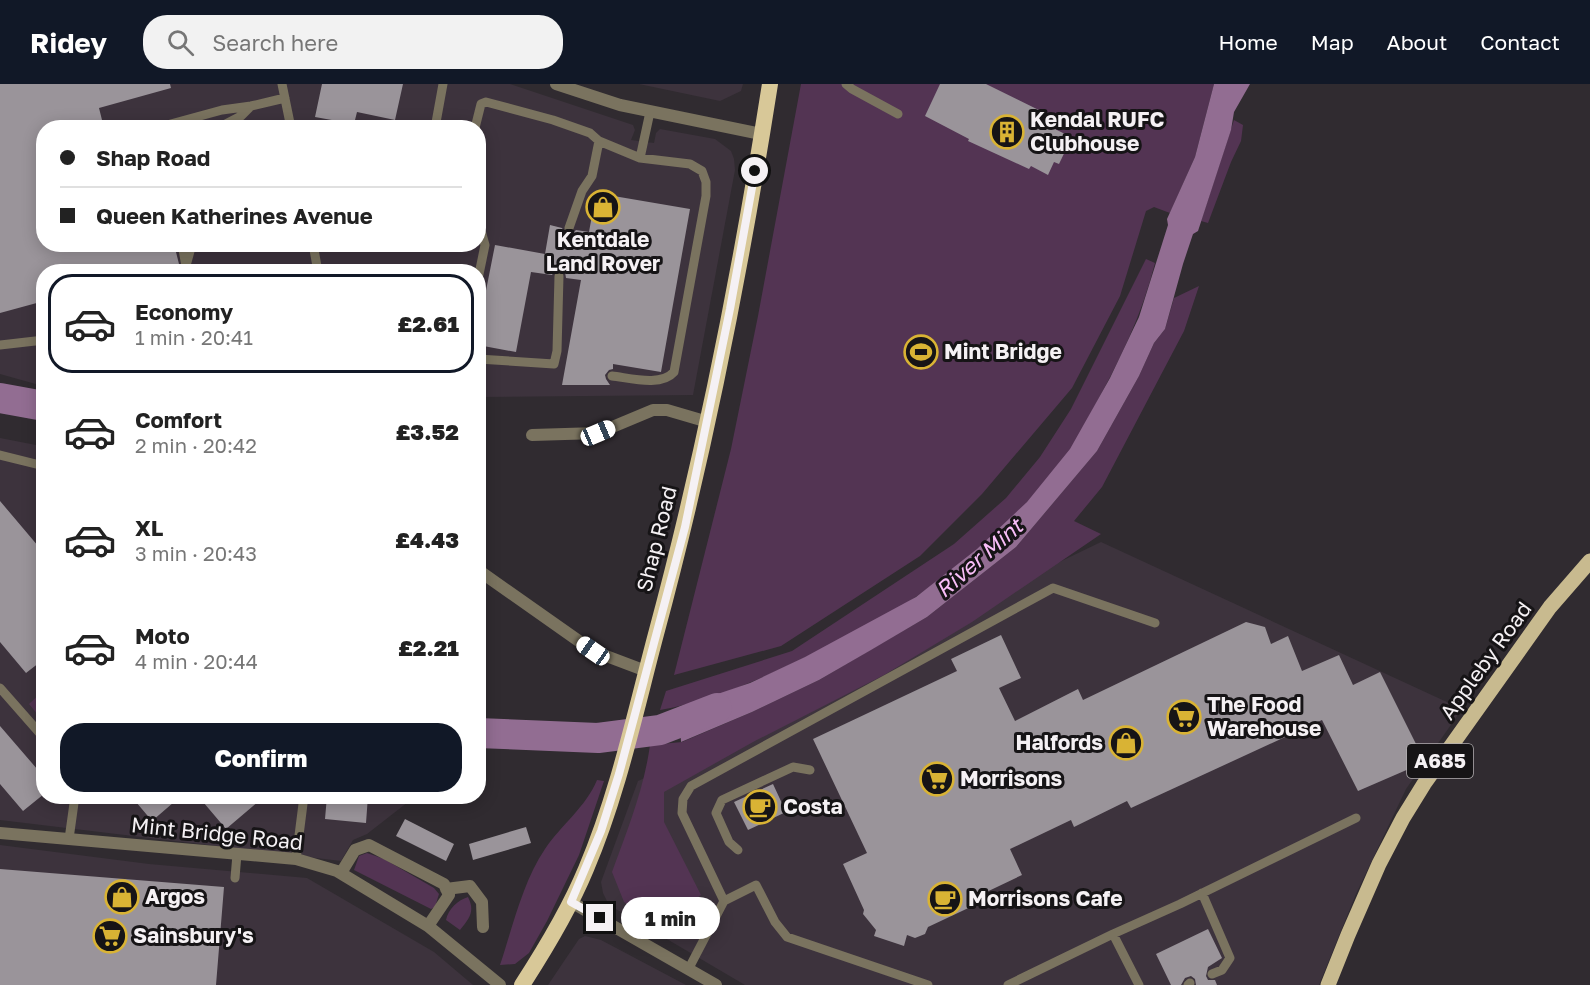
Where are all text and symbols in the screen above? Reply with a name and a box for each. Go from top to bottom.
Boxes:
search box [143,15,563,69]
text: Ridey [30,26,107,59]
icon: search [164,26,197,59]
text: Search here [212,29,338,56]
text: Home [1218,29,1278,55]
text: Map [1311,29,1354,55]
text: About [1387,29,1447,55]
text: Contact [1480,29,1560,55]
place label: Kendal RUFC Clubhouse [1030,106,1164,156]
building icon: Kendal RUFC Clubhouse [989,114,1025,150]
text: Shap Road [96,144,210,171]
route start [741,157,768,184]
shop icon: Kentdale Land Rover [585,189,621,225]
text: Queen Katherines Avenue [96,202,373,229]
place label: Kentdale Land Rover [546,226,660,276]
icon: car [63,297,117,351]
text: Economy [135,298,233,325]
text: £2.61 [398,310,459,337]
text: 1 min · 20:41 [135,325,253,349]
sports icon: Mint Bridge [903,334,939,370]
place label: Mint Bridge [944,338,1062,364]
icon: car [63,405,117,459]
text: Comfort [135,406,222,433]
text: £3.52 [396,418,459,445]
car [578,418,618,448]
text: 2 min · 20:42 [135,433,257,457]
street label: Shap Road [630,483,682,594]
water label: River Mint [930,511,1029,603]
icon: car [63,513,117,567]
text: XL [135,514,163,541]
text: £4.43 [395,526,459,553]
text: 3 min · 20:43 [135,541,257,565]
street label: Appleby Road [1434,596,1537,725]
icon: car [63,621,117,675]
text: Moto [135,622,190,649]
car [573,633,613,669]
text: £2.21 [398,634,459,661]
text: 4 min · 20:44 [135,649,258,673]
place label: The Food Warehouse [1207,691,1321,741]
supermarket icon: The Food Warehouse [1166,699,1202,735]
button: Confirm [60,723,462,792]
shop icon: Halfords [1108,725,1144,761]
place label: Halfords [1015,729,1103,755]
road number: A685 [1407,744,1473,778]
supermarket icon: Morrisons [919,761,955,797]
place label: Morrisons [960,765,1062,791]
cafe icon: Costa [742,789,778,825]
place label: Costa [783,793,843,819]
street label: Mint Bridge Road [130,811,304,855]
shop icon: Argos [104,879,140,915]
cafe icon: Morrisons Cafe [927,881,963,917]
place label: Argos [145,883,205,909]
place label: Morrisons Cafe [968,885,1123,911]
callout: 1 min [621,897,720,939]
route end [586,904,613,931]
text: 1 min [645,906,696,930]
supermarket icon: Sainsbury's [92,918,128,954]
place label: Sainsbury's [133,922,254,948]

